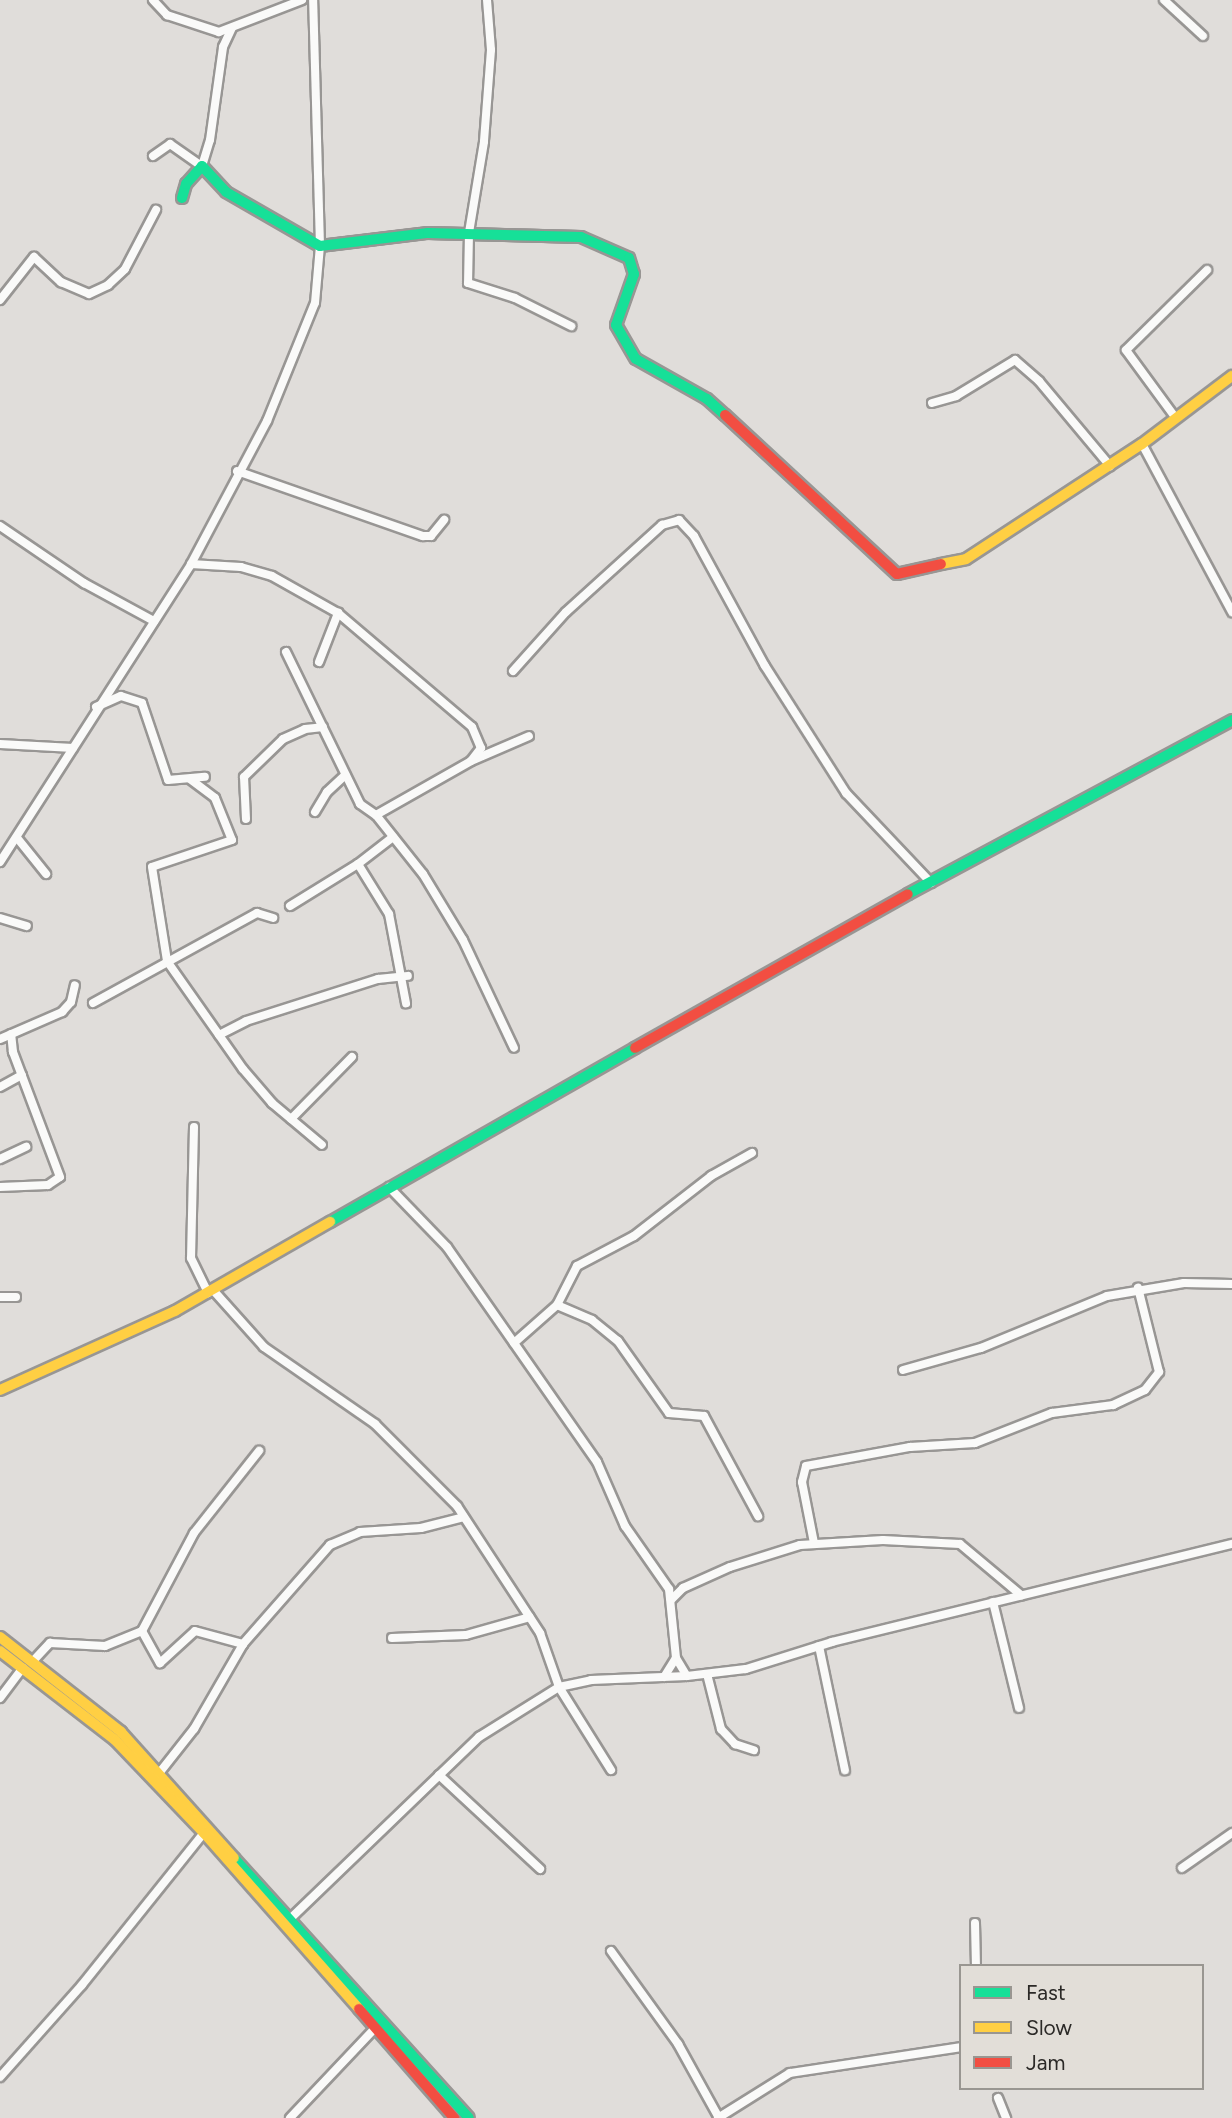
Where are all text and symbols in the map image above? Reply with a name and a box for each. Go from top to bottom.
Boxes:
legend [959,1964,1204,2090]
text: Fast [1026,1980,1066,2005]
text: Slow [1026,2015,1072,2040]
text: Jam [1026,2050,1065,2075]

